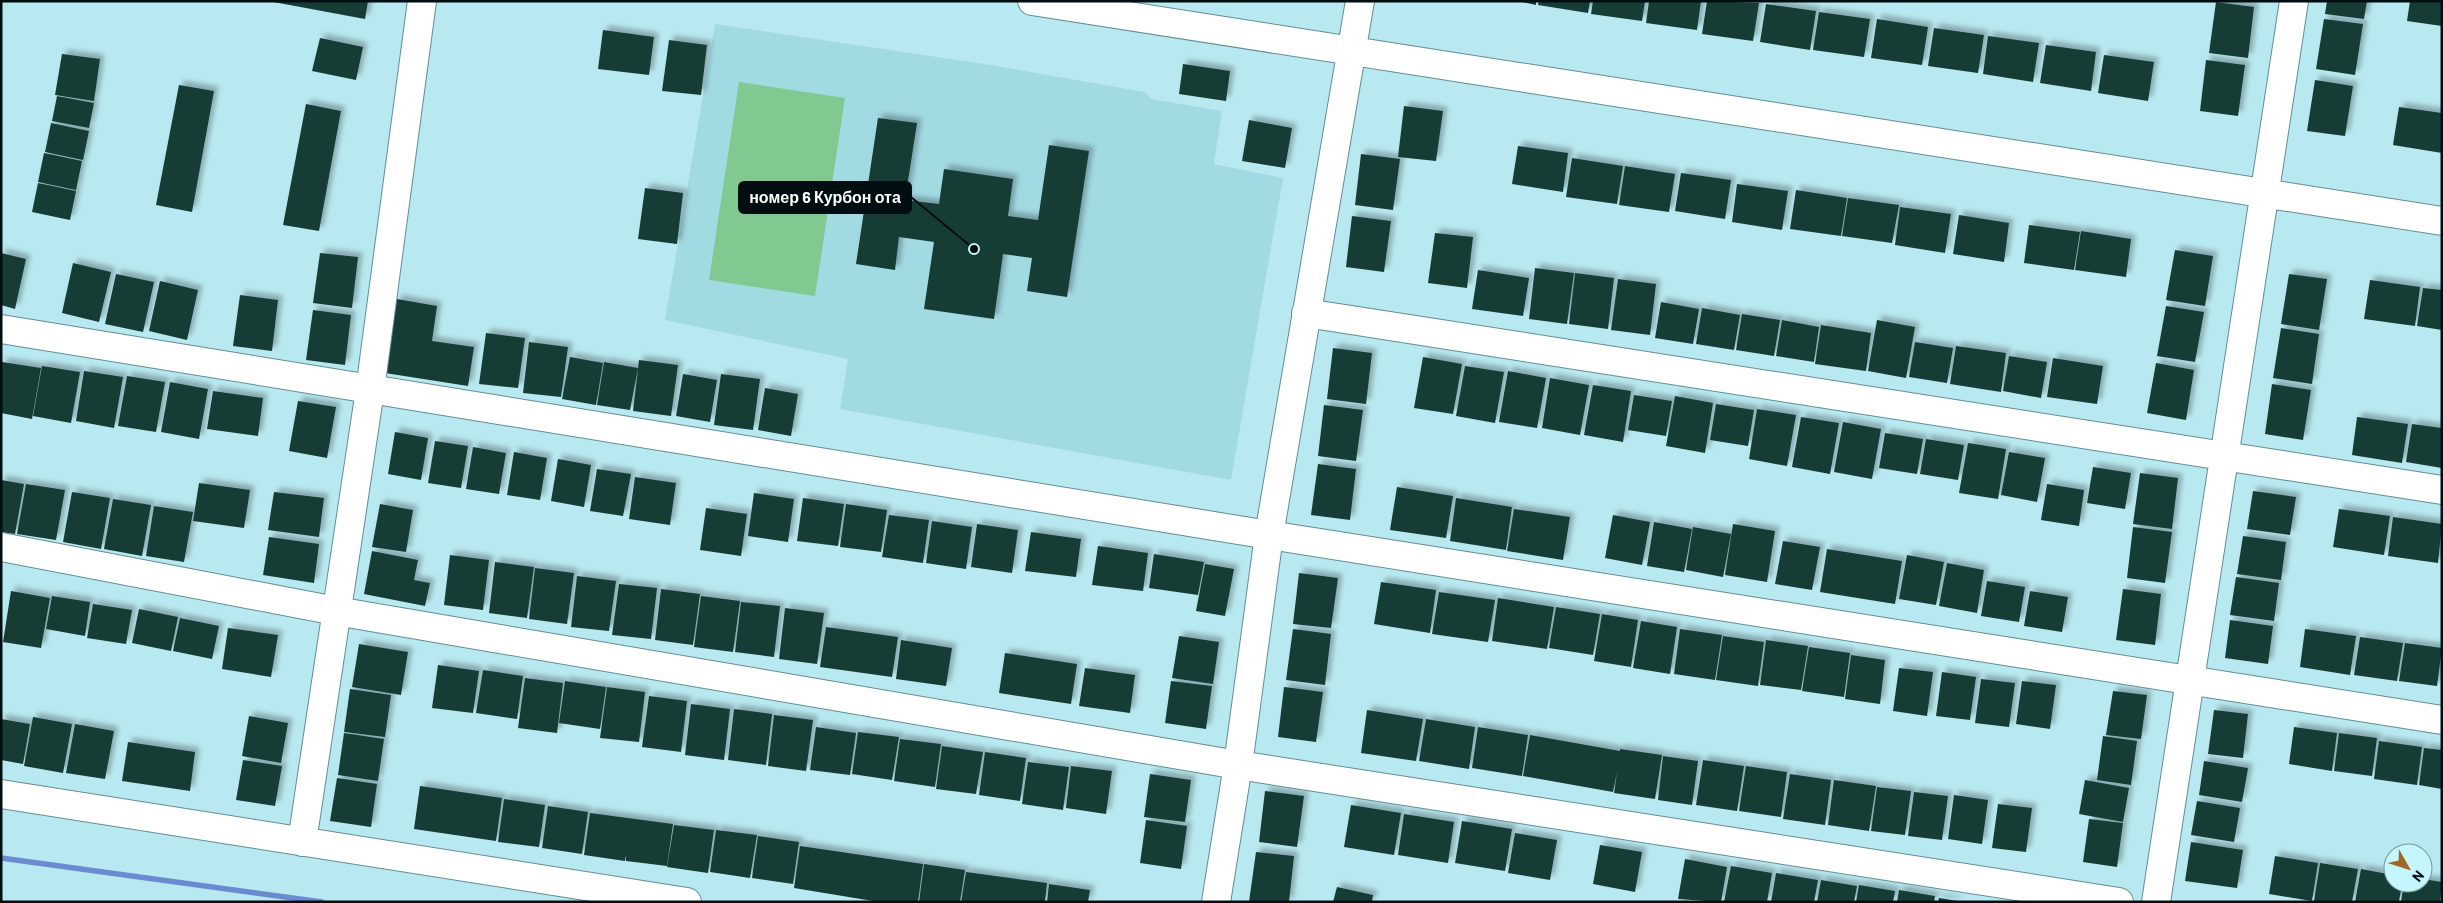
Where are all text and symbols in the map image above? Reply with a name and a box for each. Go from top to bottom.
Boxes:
callout: номер 6 Курбон ота [739,182,911,213]
text: номер 6 Курбон ота [749,187,901,206]
north arrow [2383,843,2433,893]
text: N [2409,868,2428,885]

